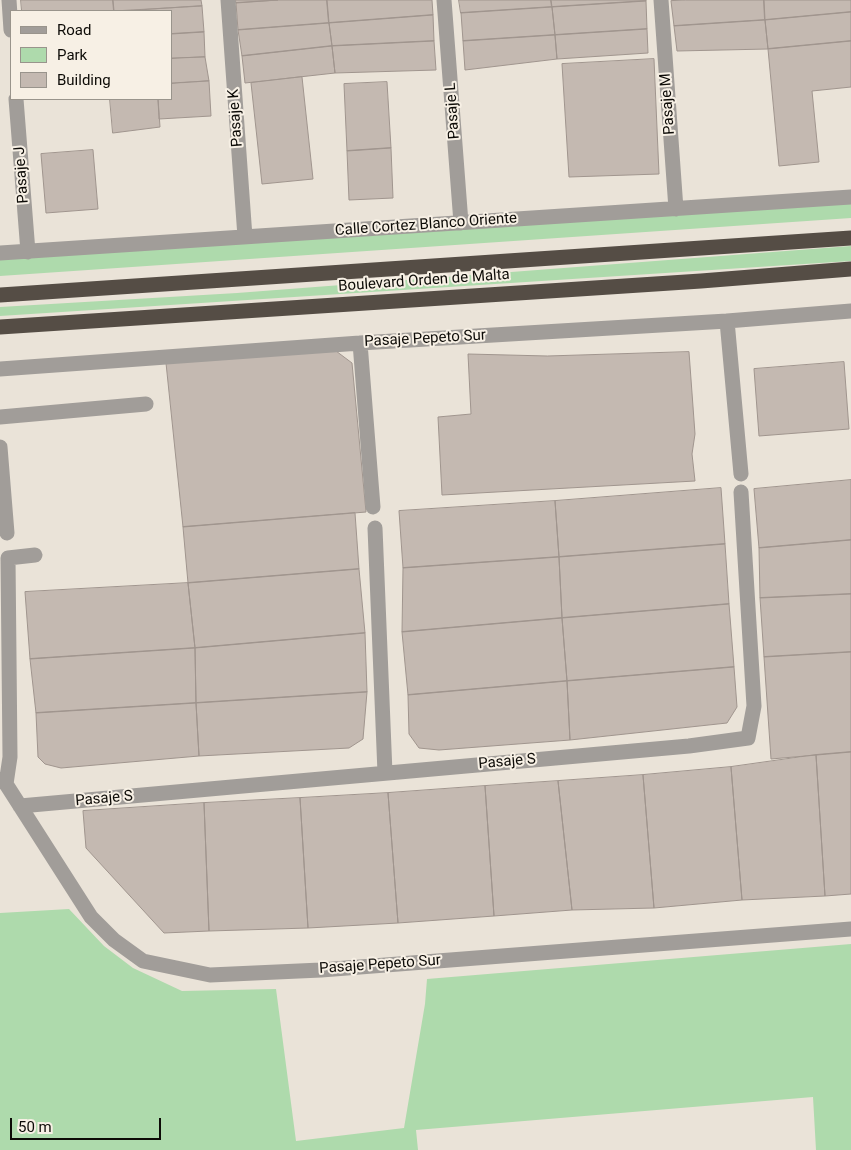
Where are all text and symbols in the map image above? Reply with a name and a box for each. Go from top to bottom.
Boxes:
legend [10,10,172,100]
text: Road [57,21,91,39]
text: Park [57,46,87,64]
text: Building [57,71,111,89]
street label: Pasaje M [657,73,679,135]
street label: Pasaje L [442,82,464,140]
street label: Pasaje K [225,88,247,148]
street label: Pasaje J [11,146,33,204]
street label: Calle Cortez Blanco Oriente [334,210,518,240]
street label: Boulevard Orden de Malta [338,266,510,296]
street label: Pasaje Pepeto Sur [364,327,486,351]
street label: Pasaje S [478,751,536,773]
street label: Pasaje S [75,788,133,810]
street label: Pasaje Pepeto Sur [319,952,441,978]
scale bar [12,1108,164,1140]
text: 50 m [18,1118,52,1136]

